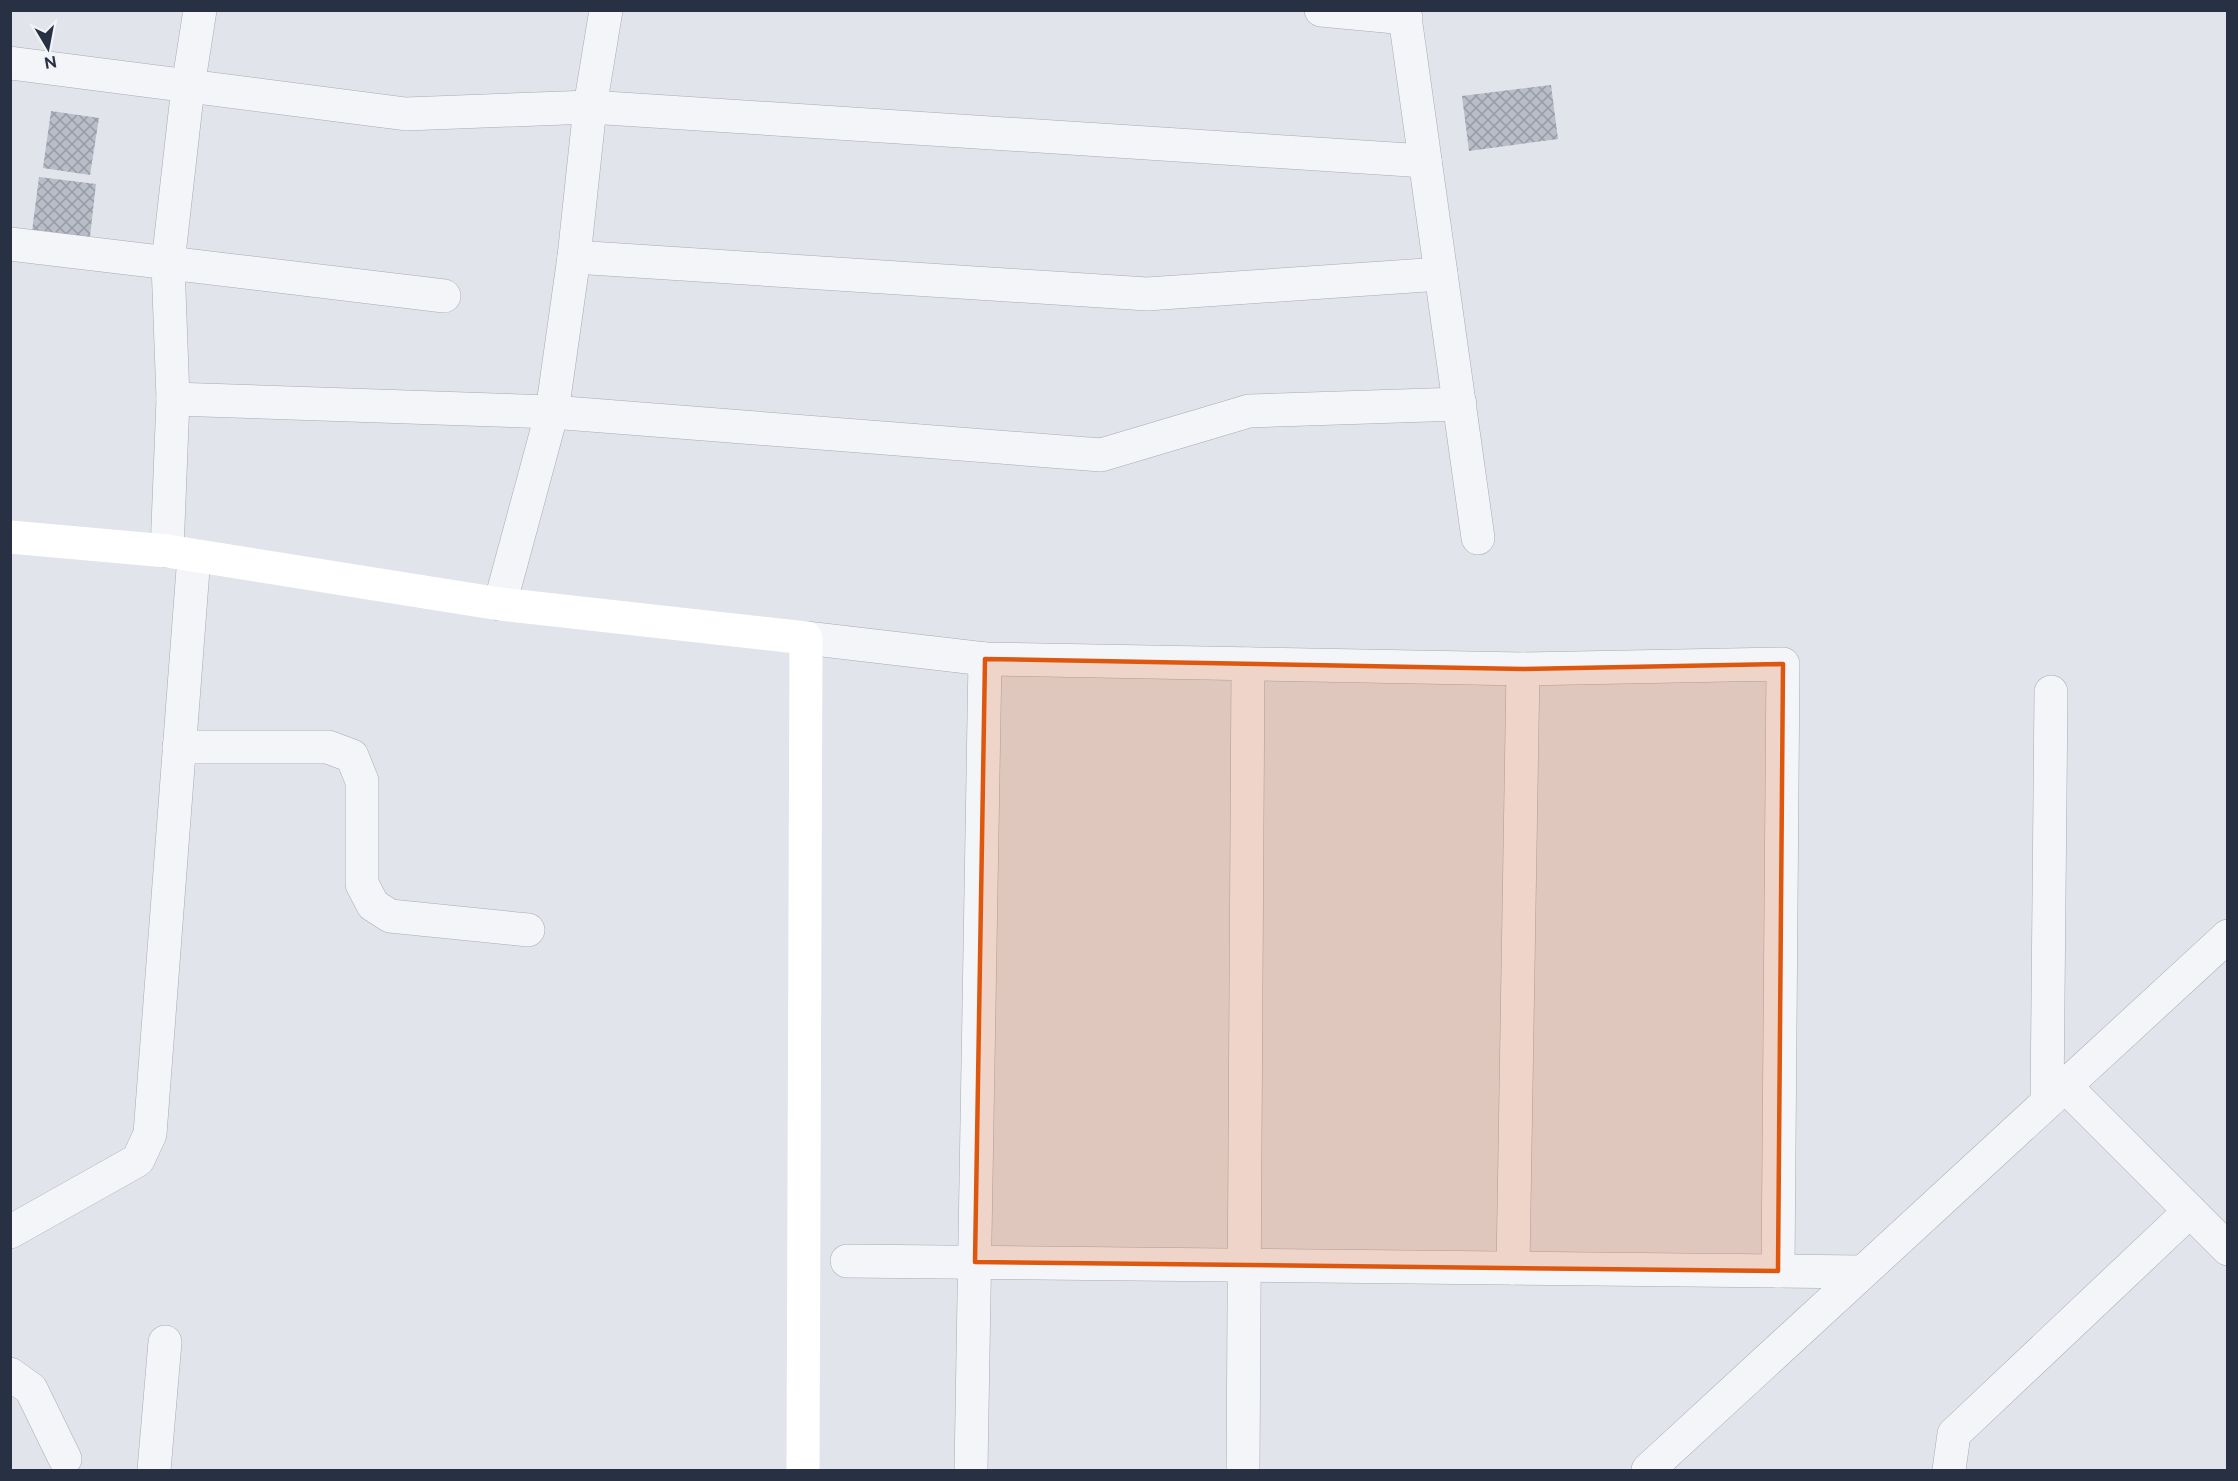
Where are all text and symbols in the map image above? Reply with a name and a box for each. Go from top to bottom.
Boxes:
north arrow [18,18,78,78]
text: N [43,52,58,73]

